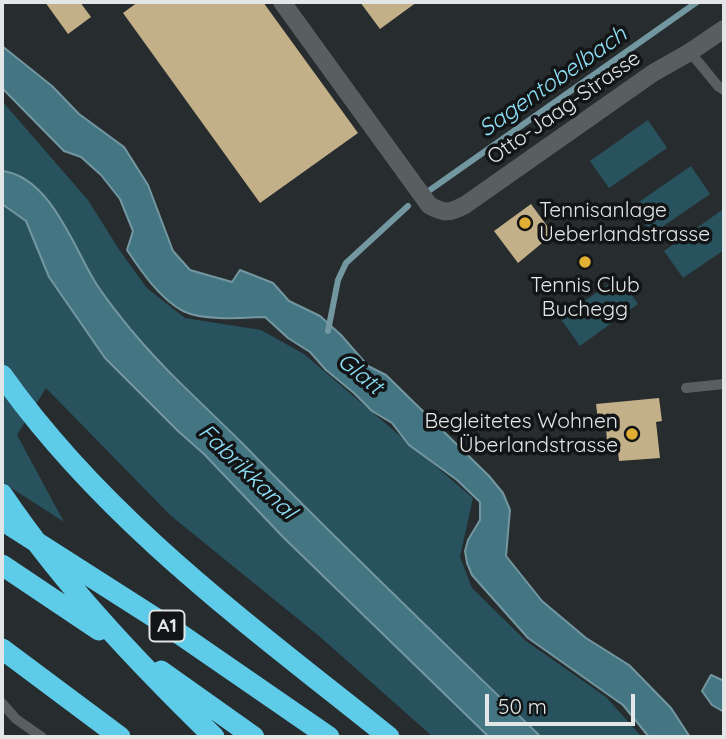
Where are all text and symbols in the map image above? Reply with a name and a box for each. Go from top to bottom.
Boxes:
water label: Sagentobelbach [474,21,632,143]
street label: Otto-Jaag-Strasse [483,46,645,170]
place label: Tennisanlage Ueberlandstrasse [539,198,710,248]
marker: Tennisanlage Ueberlandstrasse [517,215,533,231]
marker: Tennis Club Buchegg [577,254,593,270]
place label: Tennis Club Buchegg [530,273,640,323]
water label: Glatt [332,347,388,401]
place label: Begleitetes Wohnen Überlandstrasse [424,409,618,459]
water label: Fabrikkanal [192,419,302,525]
marker: Begleitetes Wohnen Überlandstrasse [624,426,640,442]
road number: A1 [150,610,184,642]
scale bar [488,680,638,724]
text: 50 m [498,693,547,719]

